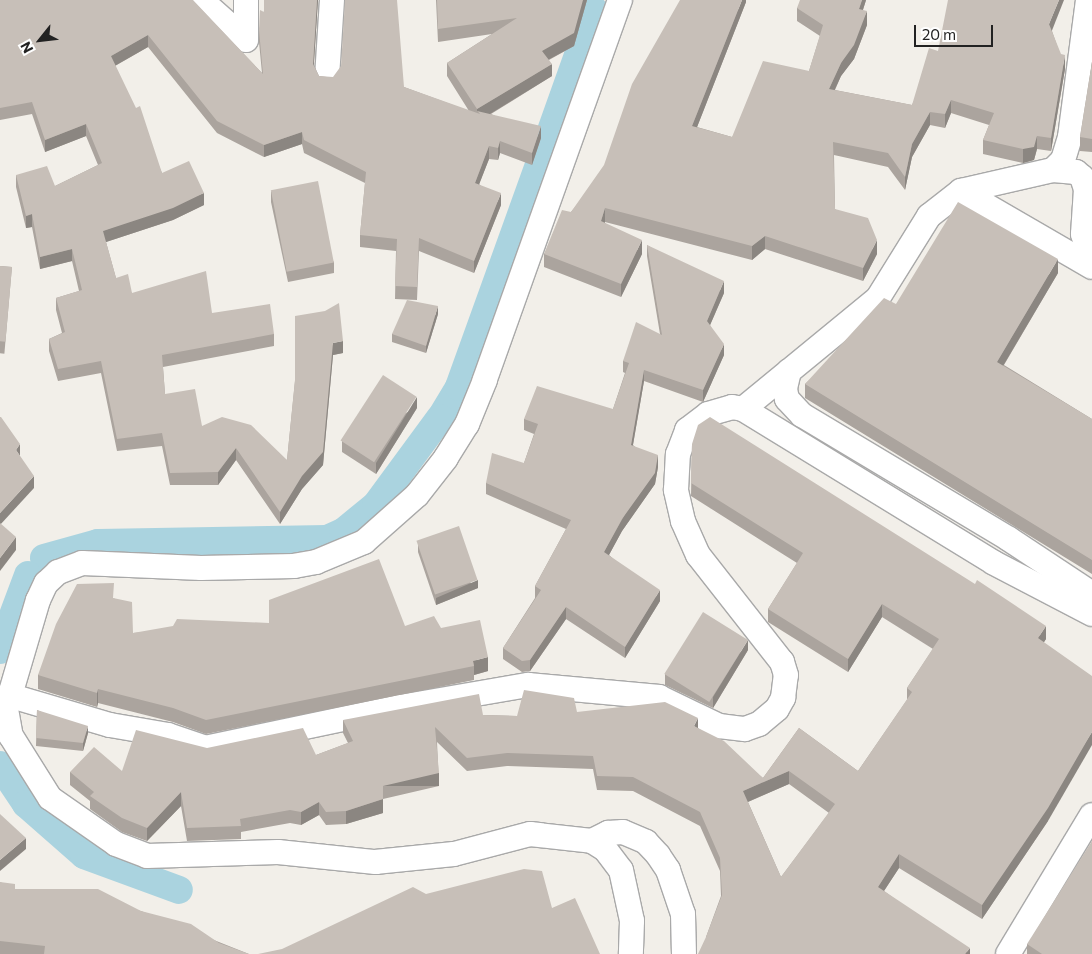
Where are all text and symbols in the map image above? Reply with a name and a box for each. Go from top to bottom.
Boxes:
north arrow [15,15,65,65]
scale bar [917,15,996,47]
text: 20 m [922,25,956,43]
text: N [16,39,36,56]

